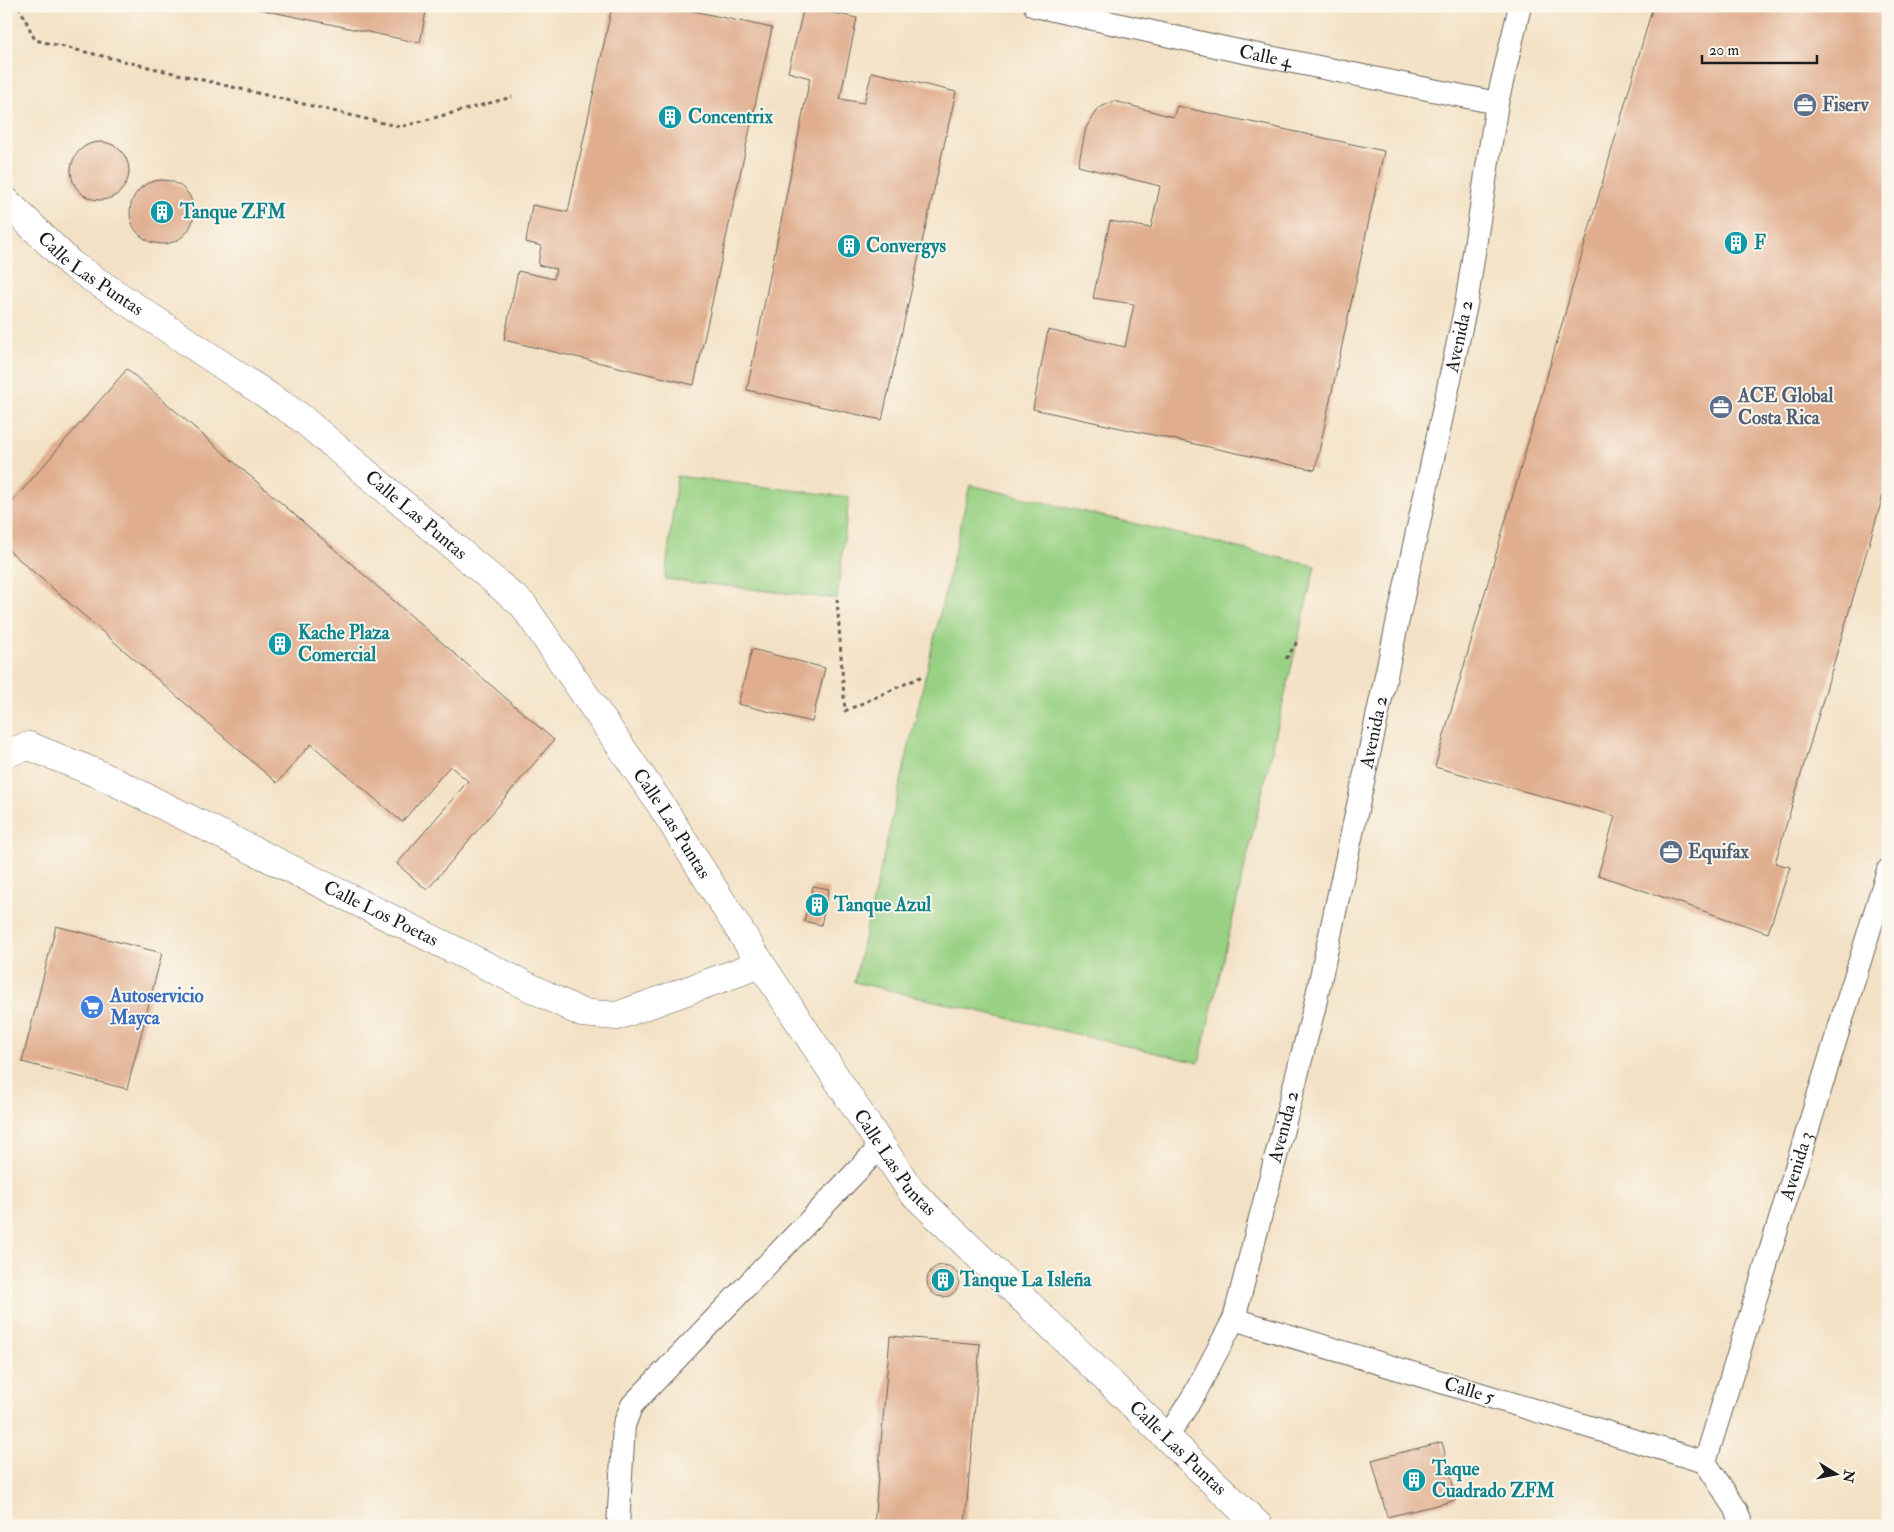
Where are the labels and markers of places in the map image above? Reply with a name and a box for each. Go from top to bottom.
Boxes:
office icon: Fiserv [1792,92,1818,118]
place label: Fiserv [1822,93,1870,117]
building icon: Concentrix [657,104,683,130]
place label: Concentrix [688,105,773,129]
building icon: Tanque ZFM [149,199,175,225]
place label: Tanque ZFM [179,200,286,225]
building icon: F [1723,230,1749,256]
place label: F [1754,231,1766,255]
building icon: Convergys [836,233,862,259]
place label: Convergys [866,234,946,259]
place label: ACE Global Costa Rica [1737,384,1833,430]
office icon: ACE Global Costa Rica [1708,394,1734,420]
place label: Kache Plaza Comercial [298,621,391,667]
building icon: Kache Plaza Comercial [267,631,293,657]
office icon: Equifax [1658,839,1684,865]
place label: Equifax [1688,840,1749,865]
building icon: Tanque Azul [804,892,830,918]
place label: Tanque Azul [833,893,931,918]
place label: Autoservicio Mayca [109,984,204,1031]
supermarket icon: Autoservicio Mayca [79,994,105,1020]
building icon: Tanque La Isleña [930,1267,956,1293]
place label: Tanque La Isleña [959,1268,1092,1293]
place label: Taque Cuadrado ZFM [1431,1457,1555,1503]
building icon: Taque Cuadrado ZFM [1401,1467,1427,1493]

